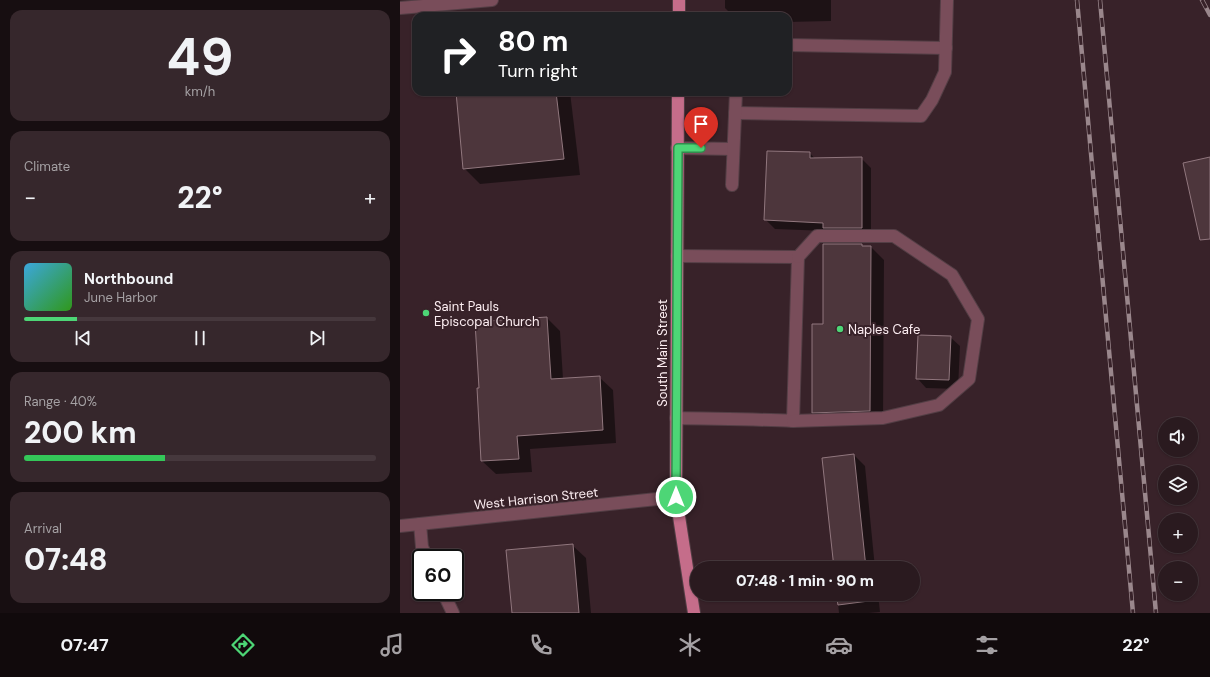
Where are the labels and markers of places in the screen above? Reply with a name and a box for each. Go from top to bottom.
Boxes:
pin [684,107,718,148]
place label: Saint Pauls Episcopal Church [434,298,540,330]
marker: Saint Pauls Episcopal Church [421,308,431,318]
place label: Naples Cafe [848,321,920,338]
marker: Naples Cafe [835,324,845,334]

